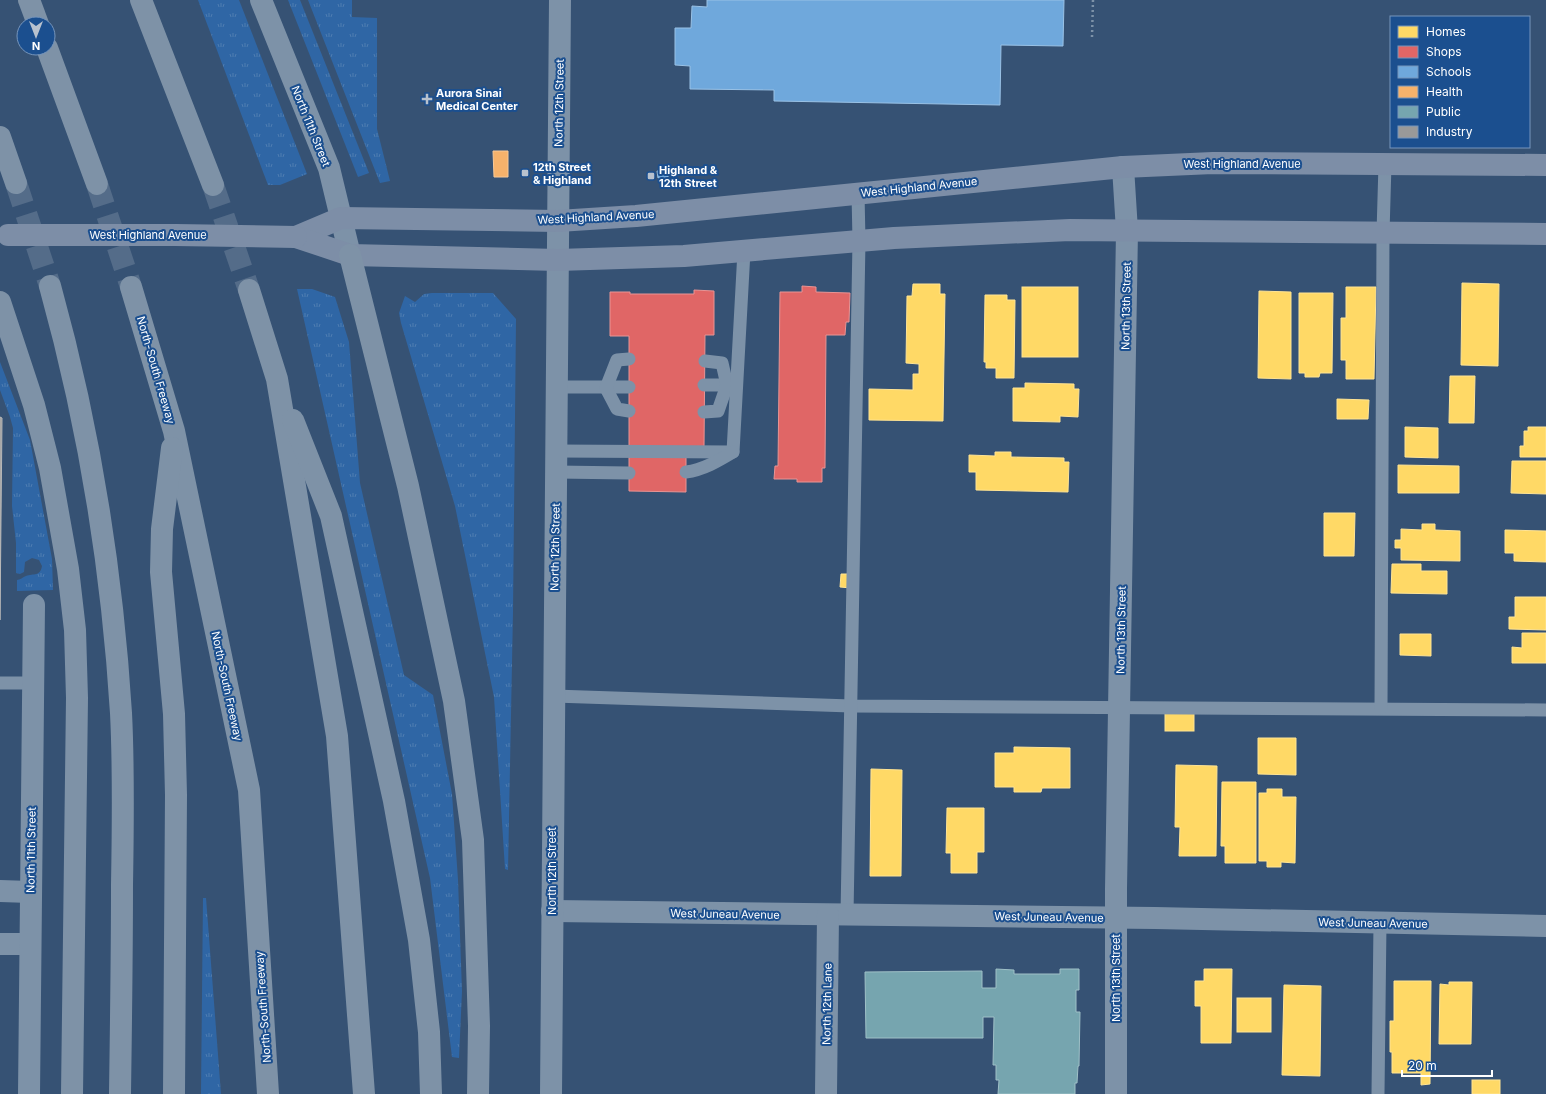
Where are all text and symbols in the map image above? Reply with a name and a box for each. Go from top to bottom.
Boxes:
north arrow [16,16,56,56]
legend [1390,16,1530,148]
text: Homes [1426,24,1466,39]
text: N [32,39,40,53]
text: Shops [1426,44,1462,59]
street label: North 12th Street [551,59,567,147]
text: Schools [1426,64,1471,79]
street label: North 11th Street [288,84,334,169]
text: Health [1426,84,1463,99]
place label: Aurora Sinai Medical Center [436,86,518,113]
marker: Aurora Sinai Medical Center [421,93,433,105]
text: Public [1426,104,1461,119]
text: Industry [1426,124,1473,139]
street label: West Highland Avenue [1183,157,1301,171]
place label: 12th Street & Highland [533,160,591,187]
place label: Highland & 12th Street [659,163,718,190]
marker: 12th Street & Highland [520,168,530,178]
marker: Highland & 12th Street [646,171,656,181]
street label: West Highland Avenue [860,174,978,200]
street label: West Highland Avenue [537,207,655,227]
street label: West Highland Avenue [89,228,207,242]
street label: North 13th Street [1118,262,1134,350]
street label: North-South Freeway [134,314,178,426]
street label: North 12th Street [547,503,563,591]
street label: North 13th Street [1113,586,1129,674]
street label: North-South Freeway [209,630,245,742]
street label: North 11th Street [23,807,39,893]
street label: North 12th Street [545,827,559,915]
street label: West Juneau Avenue [670,906,780,922]
street label: West Juneau Avenue [994,909,1104,925]
street label: West Juneau Avenue [1318,915,1428,931]
street label: North 13th Street [1109,934,1123,1022]
street label: North-South Freeway [252,951,274,1063]
street label: North 12th Lane [819,963,835,1045]
scale bar [1402,1052,1492,1078]
text: 20 m [1408,1058,1437,1073]

